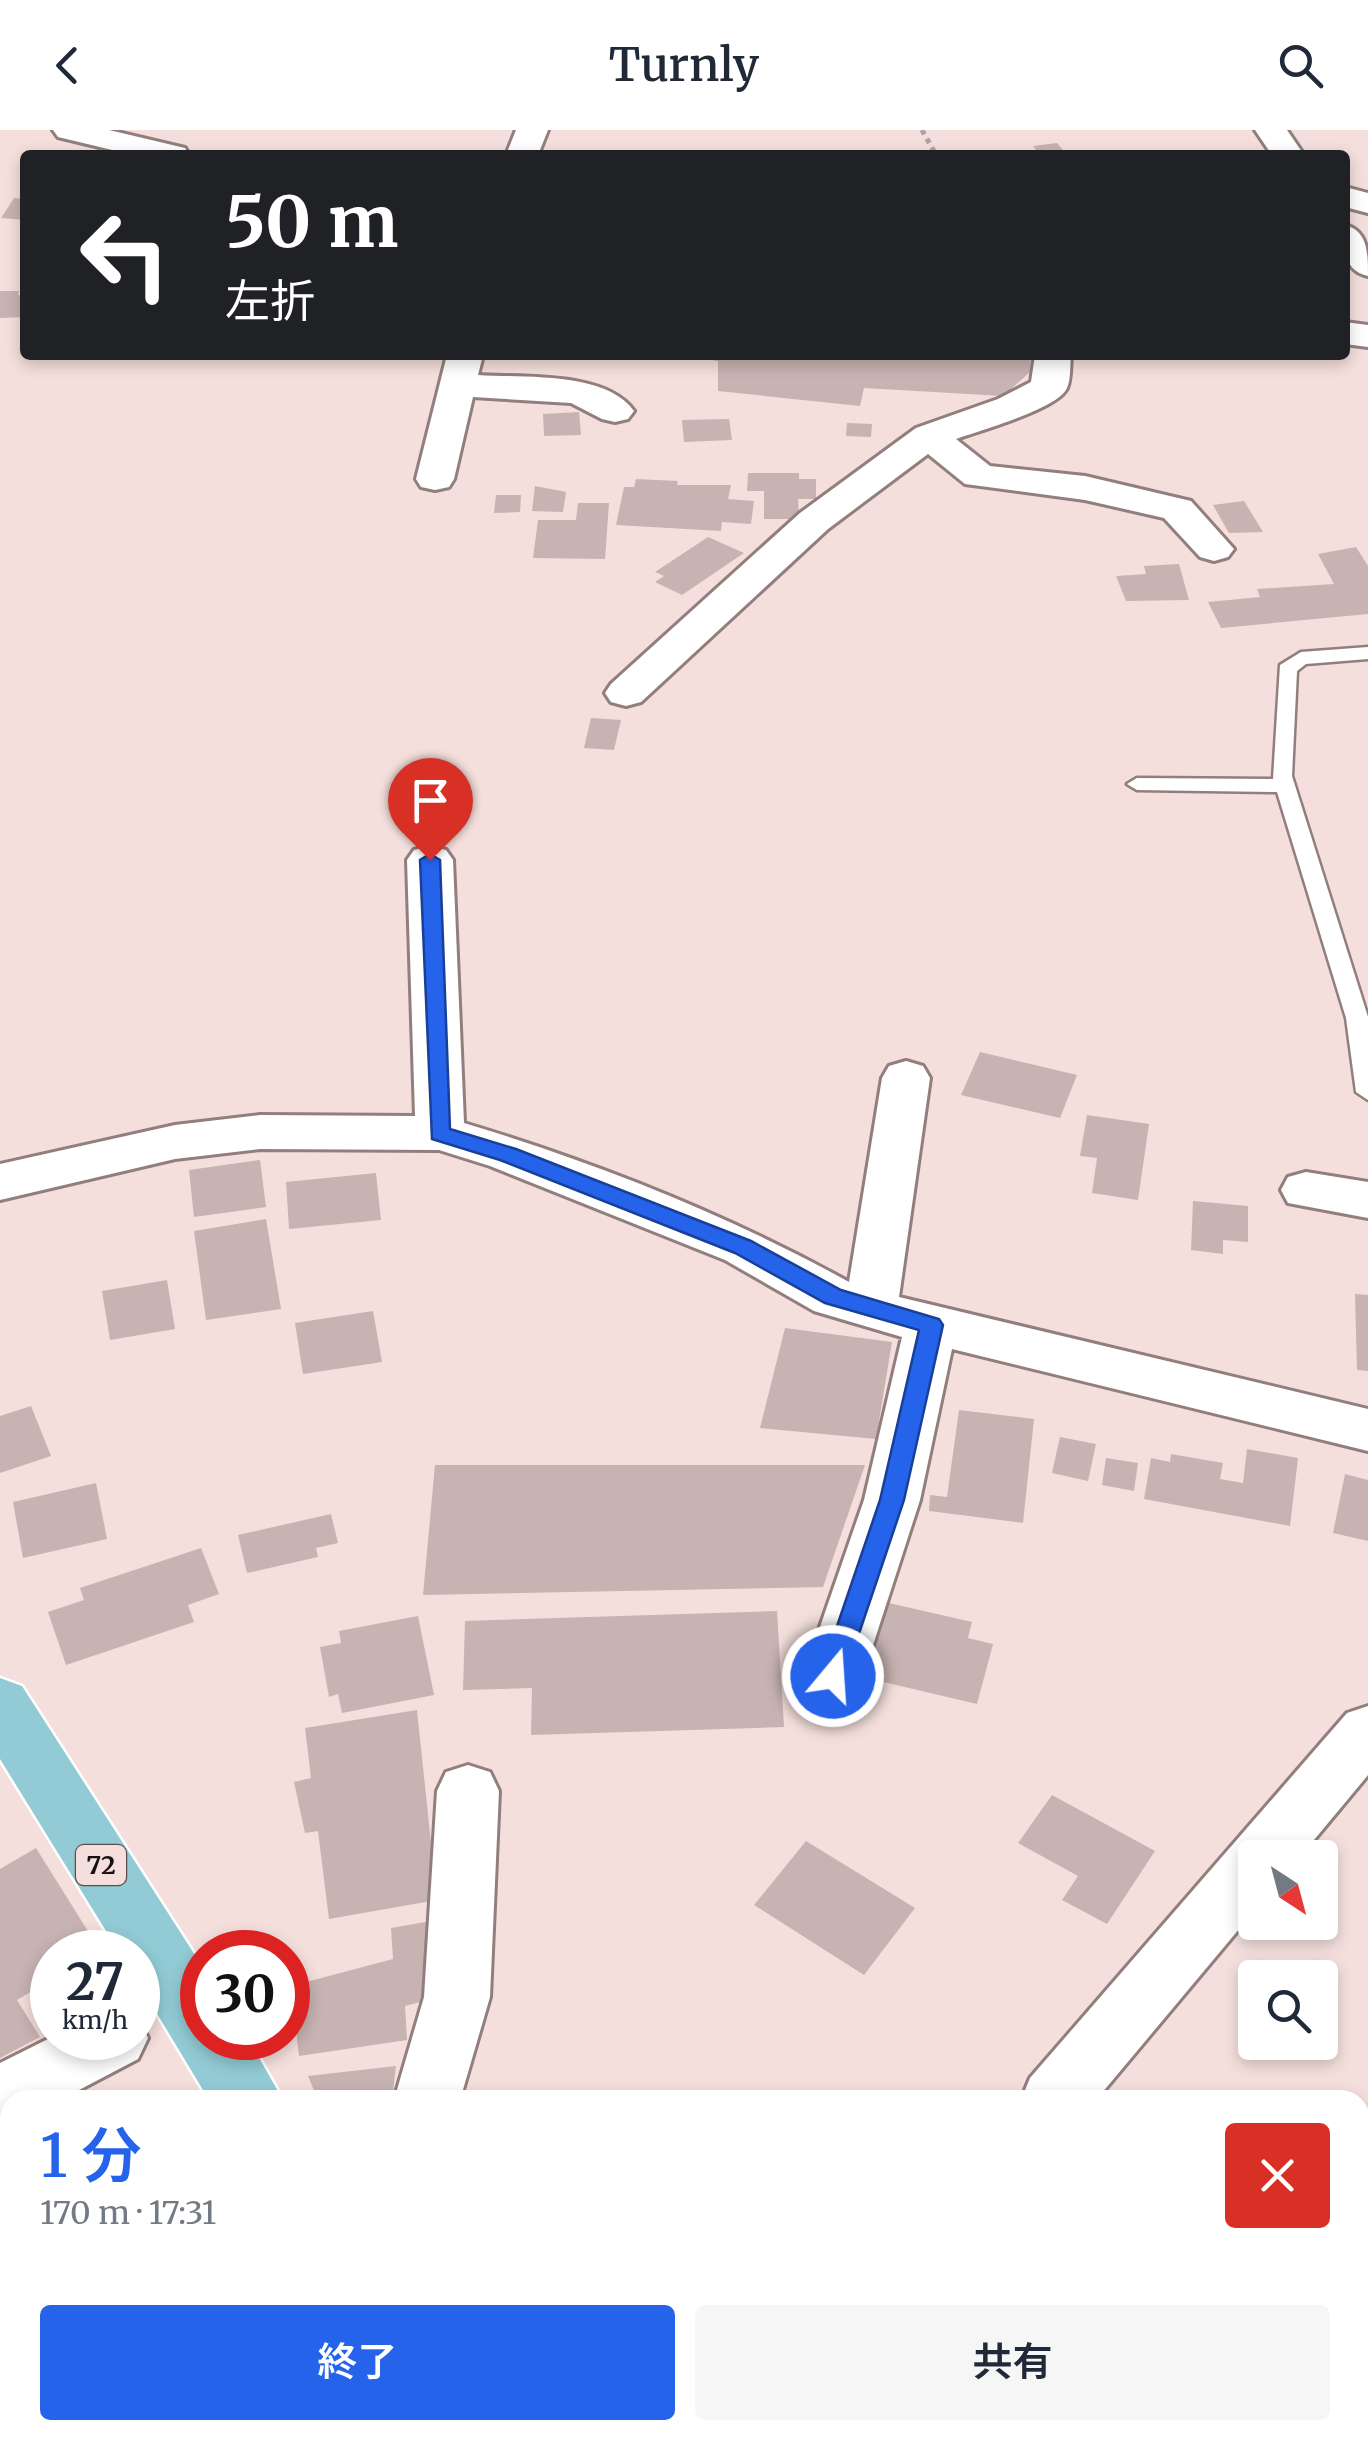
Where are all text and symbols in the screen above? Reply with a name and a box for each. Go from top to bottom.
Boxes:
text: Turnly [609,37,759,93]
icon: back [40,38,95,93]
icon: search [1273,38,1328,93]
text: 50 m [225,178,398,266]
icon: left [60,190,190,320]
text: 左折 [225,273,315,329]
pin [388,758,473,861]
icon: arrive [403,773,458,828]
position arrow [781,1624,885,1728]
north arrow [1238,1840,1338,1940]
map controls [1238,1840,1338,2060]
road number: 72 [76,1845,126,1885]
speed limit sign: 30 [180,1930,310,2060]
text: 27 [66,1951,124,2014]
button: search [1238,1960,1338,2060]
text: km/h [62,2004,128,2036]
text: 1 分 [40,2118,142,2193]
button: close [1225,2123,1330,2228]
text: 170 m · 17:31 [40,2193,216,2233]
button: 終了 [40,2305,675,2420]
button: 共有 [695,2305,1330,2420]

